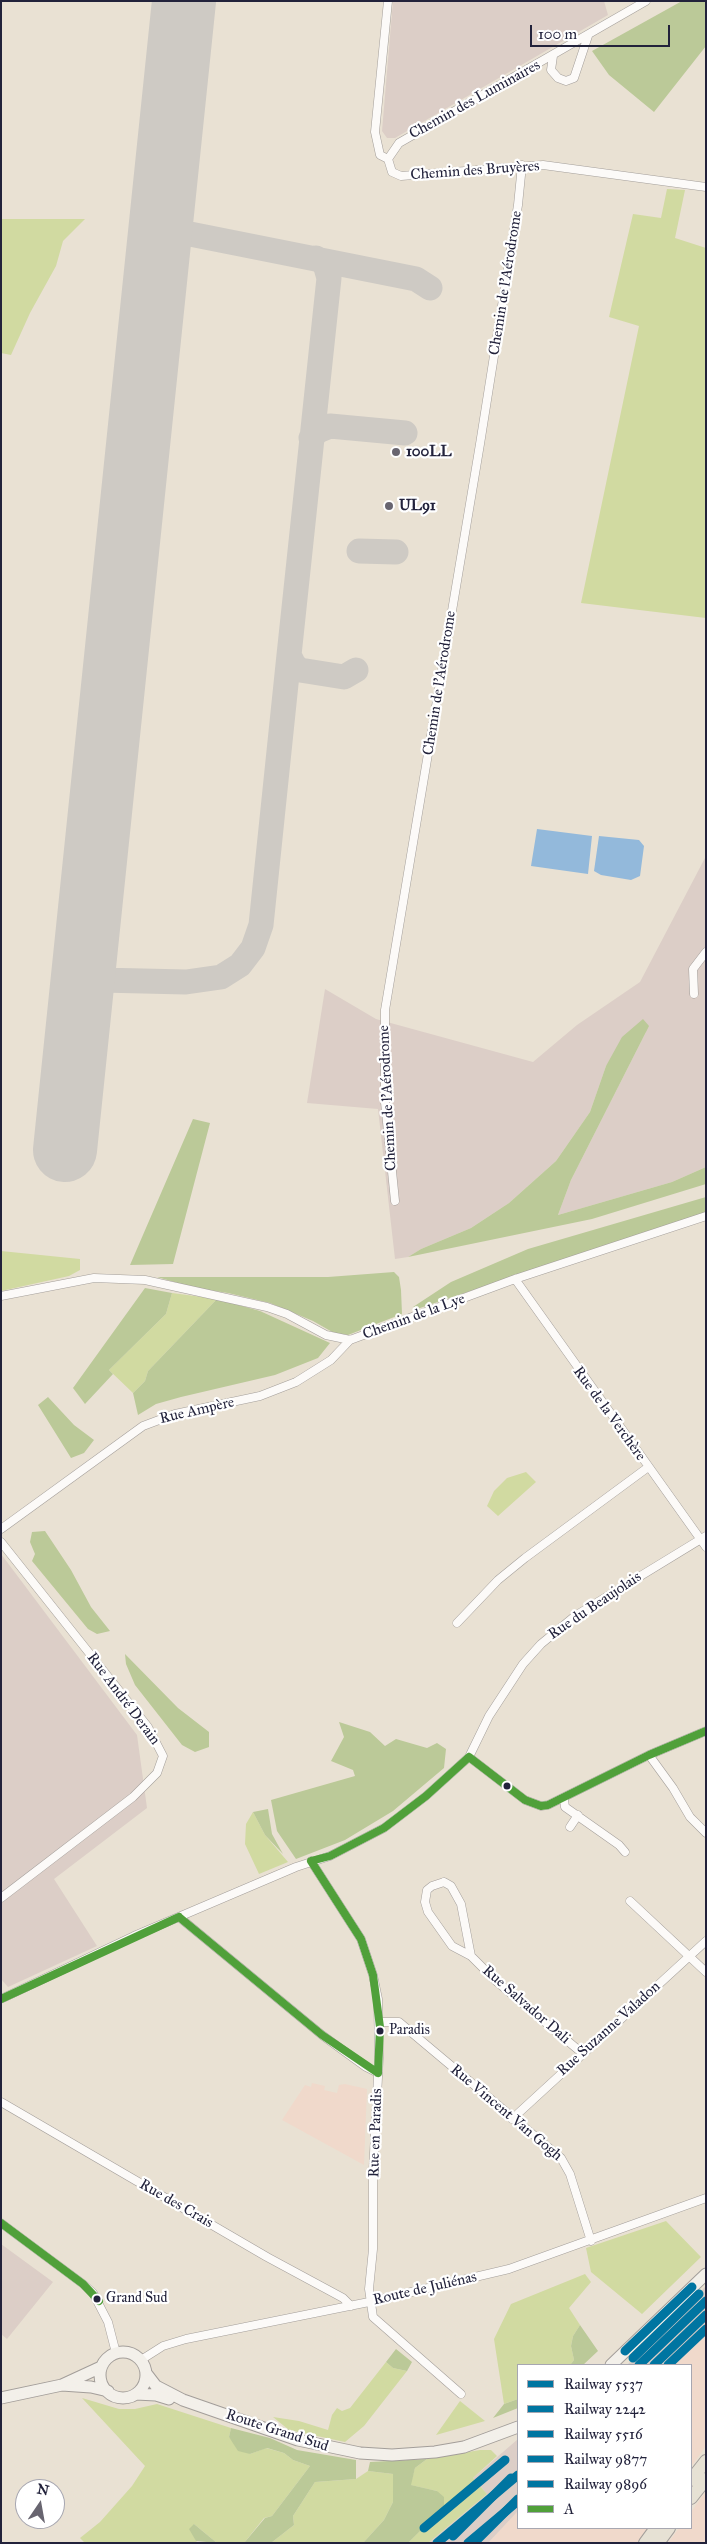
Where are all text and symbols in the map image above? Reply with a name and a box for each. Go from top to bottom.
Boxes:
scale bar [532,15,672,47]
text: 100 m [538,25,577,43]
street label: Chemin des Luminaires [406,57,544,143]
street label: Chemin des Bruyères [410,158,540,184]
street label: Chemin de l'Aérodrome [486,209,526,357]
place label: 100LL [406,443,451,461]
marker: 100LL [390,446,402,458]
place label: UL91 [399,497,436,515]
marker: UL91 [383,500,395,512]
street label: Chemin de l'Aérodrome [420,609,460,757]
street label: Chemin de l'Aérodrome [375,1025,401,1171]
street label: Chemin de la Lye [360,1290,468,1344]
street label: Rue de la Verchère [569,1363,649,1465]
street label: Rue Ampère [158,1394,236,1428]
street label: Rue du Beaujolais [545,1568,645,1644]
street label: Rue André Derain [82,1649,164,1749]
unlabelled marker [502,1781,512,1791]
street label: Rue Salvador Dali [478,1962,574,2048]
street label: Rue Suzanne Valadon [554,1978,664,2080]
place label: Paradis [389,2023,430,2039]
marker: Paradis [375,2026,385,2036]
street label: Rue Vincent Van Gogh [446,2061,566,2165]
street label: Rue en Paradis [365,2088,387,2178]
street label: Rue des Crais [136,2176,216,2232]
street label: Route de Juliénas [371,2268,479,2310]
place label: Grand Sud [106,2291,168,2307]
marker: Grand Sud [92,2294,102,2304]
legend [517,2364,692,2529]
text: Railway 5537 [564,2375,643,2393]
text: Railway 2242 [564,2400,646,2418]
street label: Route Grand Sud [223,2406,331,2456]
text: Railway 5516 [564,2425,643,2443]
text: Railway 9877 [564,2450,647,2468]
text: Railway 9896 [564,2475,647,2493]
north arrow [15,2479,65,2529]
text: N [35,2480,51,2499]
text: A [564,2500,574,2518]

